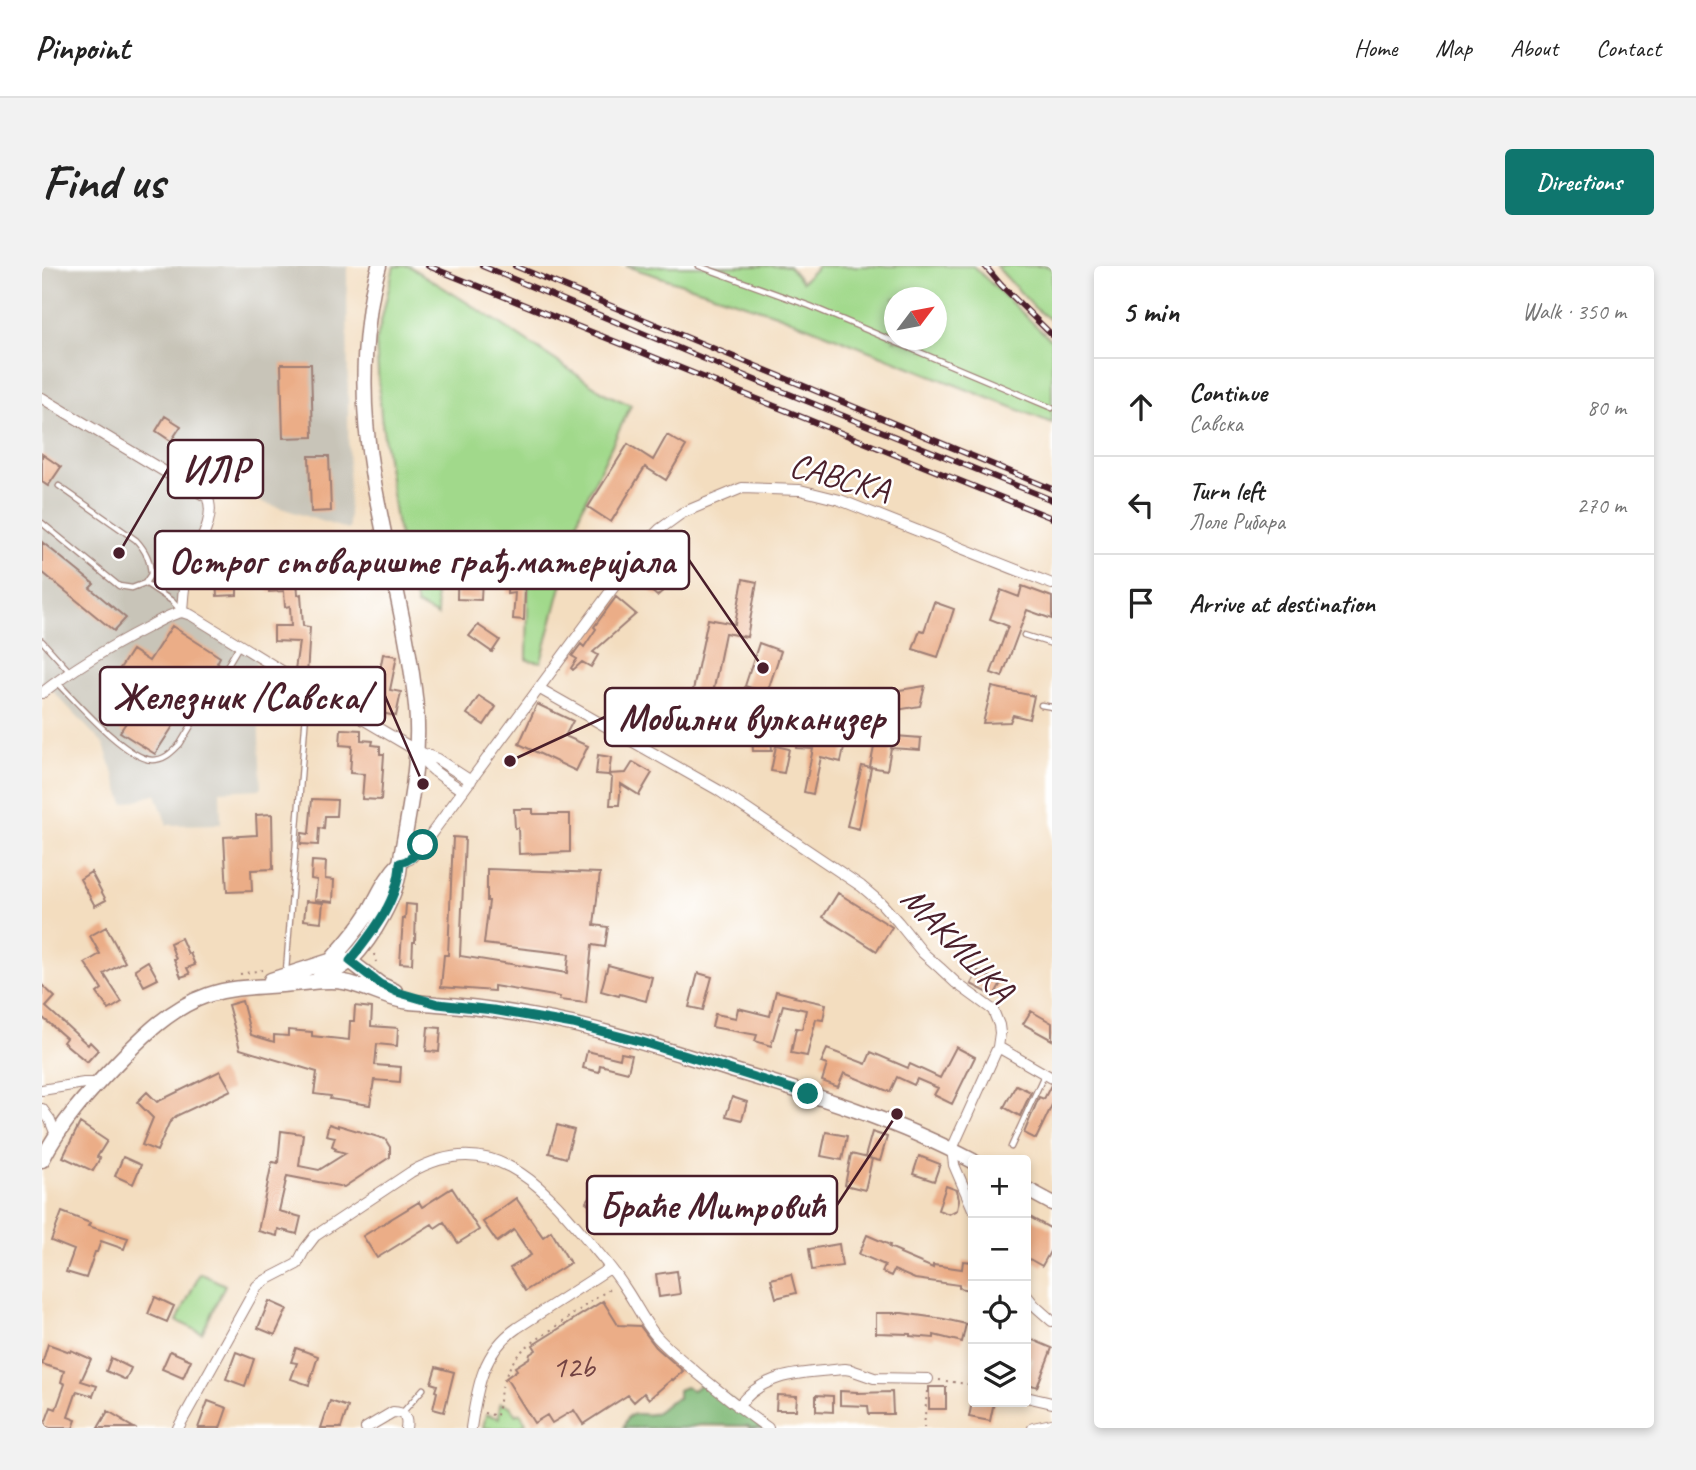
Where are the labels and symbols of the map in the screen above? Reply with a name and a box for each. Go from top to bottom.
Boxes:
north arrow [884,287,947,350]
callout: ИЛР [168,440,263,498]
street label: САВСКА [785,442,897,512]
text: ИЛР [182,446,254,493]
callout: Острог стовариште грађ.материјала [155,531,689,589]
text: Острог стовариште грађ.материјала [169,537,678,584]
callout: Железник /Савска/ [100,667,385,725]
text: Железник /Савска/ [114,673,377,720]
callout: Мобилни вулканизер [605,688,899,746]
text: Мобилни вулканизер [619,694,887,741]
route start [407,829,438,860]
street label: МАКИШКА [892,876,1025,1013]
route end [792,1078,823,1109]
callout: Браће Митровић [587,1176,837,1234]
text: Браће Митровић [599,1182,826,1229]
house number: 12b [552,1346,596,1387]

